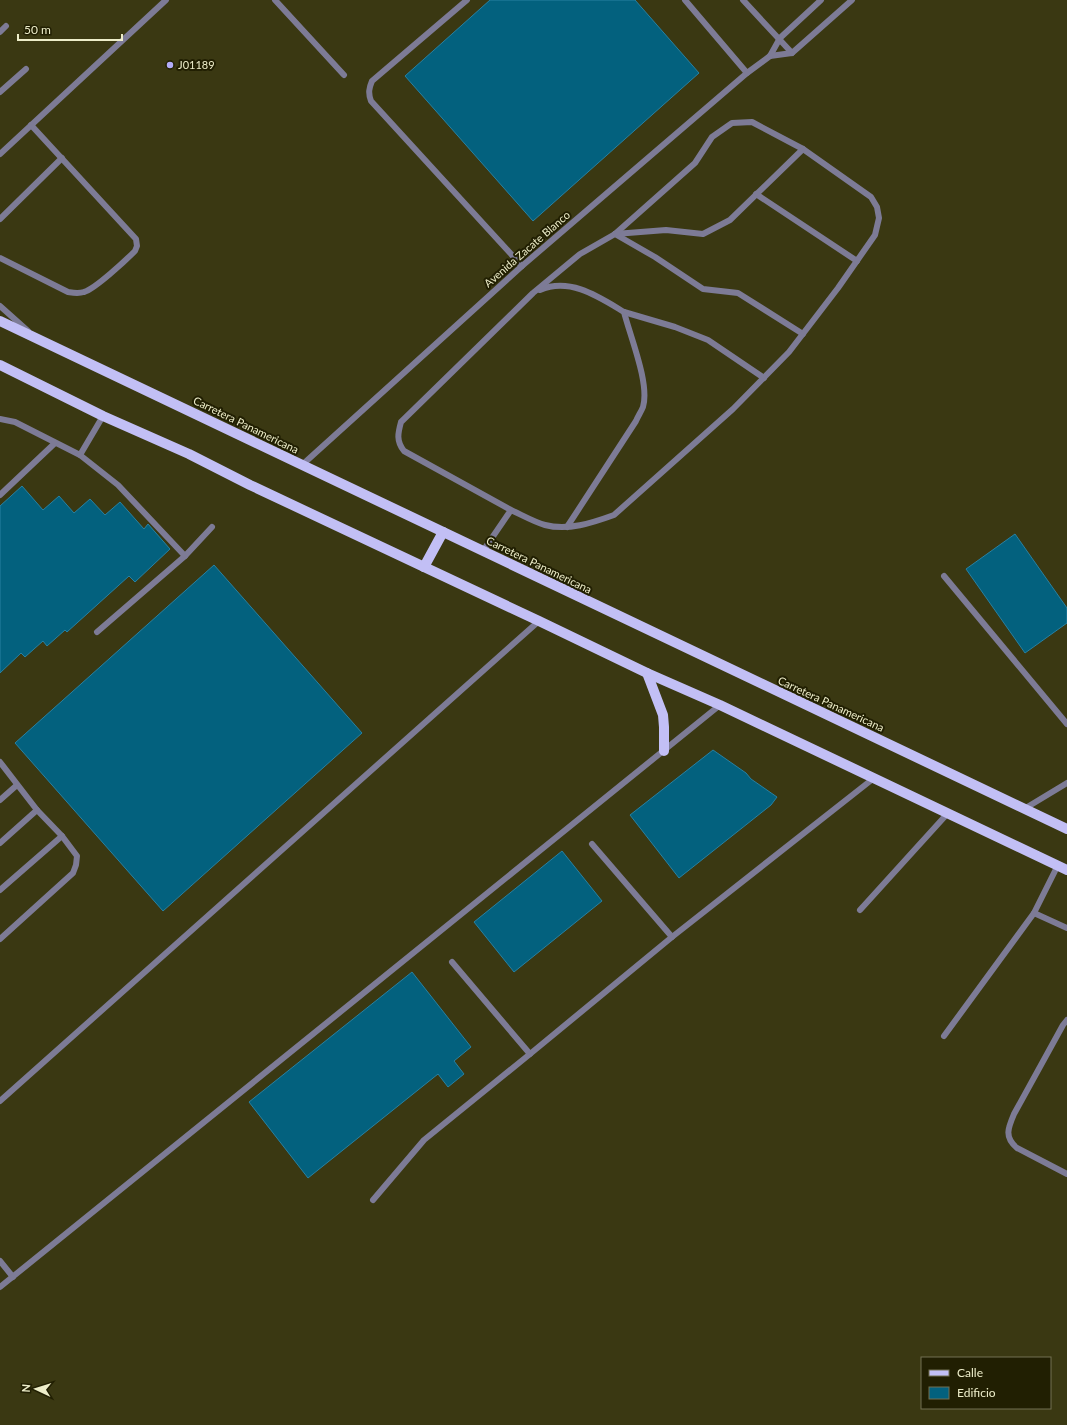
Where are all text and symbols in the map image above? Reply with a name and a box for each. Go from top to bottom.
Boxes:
scale bar [18,16,122,42]
text: 50 m [24,22,51,37]
place label: J01189 [178,58,215,71]
marker: J01189 [165,60,175,70]
street label: Avenida Zacate Blanco [481,208,572,289]
street label: Carretera Panamericana [191,393,301,456]
street label: Carretera Panamericana [484,533,594,596]
street label: Carretera Panamericana [776,673,886,734]
legend [921,1357,1051,1409]
text: Calle [957,1365,983,1380]
north arrow [16,1369,56,1409]
text: N [19,1384,32,1393]
text: Edificio [957,1385,996,1400]

